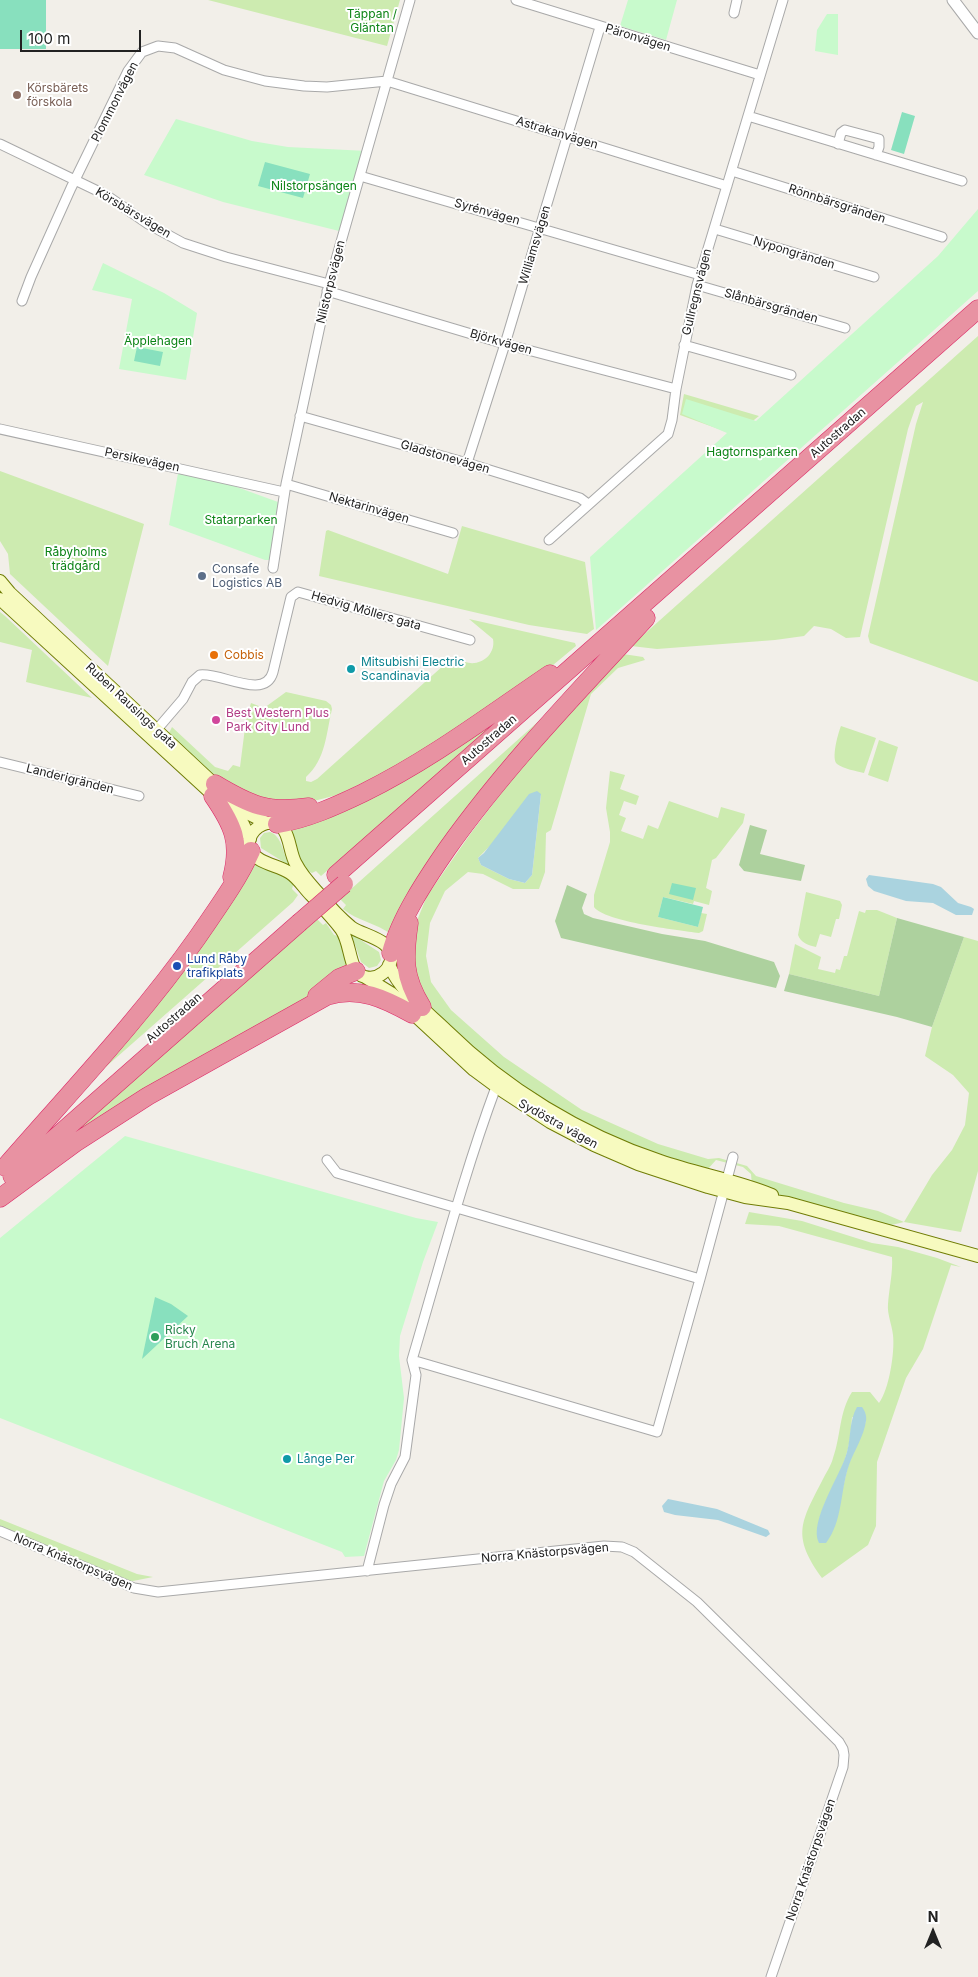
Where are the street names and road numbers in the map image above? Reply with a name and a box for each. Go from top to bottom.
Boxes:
street label: Päronvägen [604,21,672,55]
street label: Plommonvägen [89,60,141,144]
street label: Astrakanvägen [514,114,600,152]
street label: Rönnbärsgränden [787,182,887,226]
street label: Körsbärsvägen [93,185,173,241]
street label: Syrénvägen [453,196,521,228]
street label: Williamsvägen [516,204,554,286]
street label: Nypongränden [751,234,837,272]
street label: Nilstorpsvägen [314,239,348,325]
street label: Gullregnsvägen [679,247,715,337]
street label: Slånbärsgränden [723,286,819,326]
street label: Björkvägen [468,326,534,358]
street label: Autostradan [807,405,869,461]
street label: Gladstonevägen [399,437,491,477]
street label: Persikevägen [103,445,181,475]
street label: Nektarinvägen [327,490,411,526]
street label: Hedvig Möllers gata [309,588,423,634]
street label: Ruben Rausings gata [82,660,180,752]
street label: Autostradan [458,712,520,768]
street label: Landerigränden [25,761,115,797]
street label: Autostradan [143,990,205,1046]
street label: Sydöstra vägen [516,1096,600,1152]
street label: Norra Knästorpsvägen [11,1530,135,1594]
street label: Norra Knästorpsvägen [481,1540,609,1566]
street label: Norra Knästorpsvägen [783,1797,839,1923]

